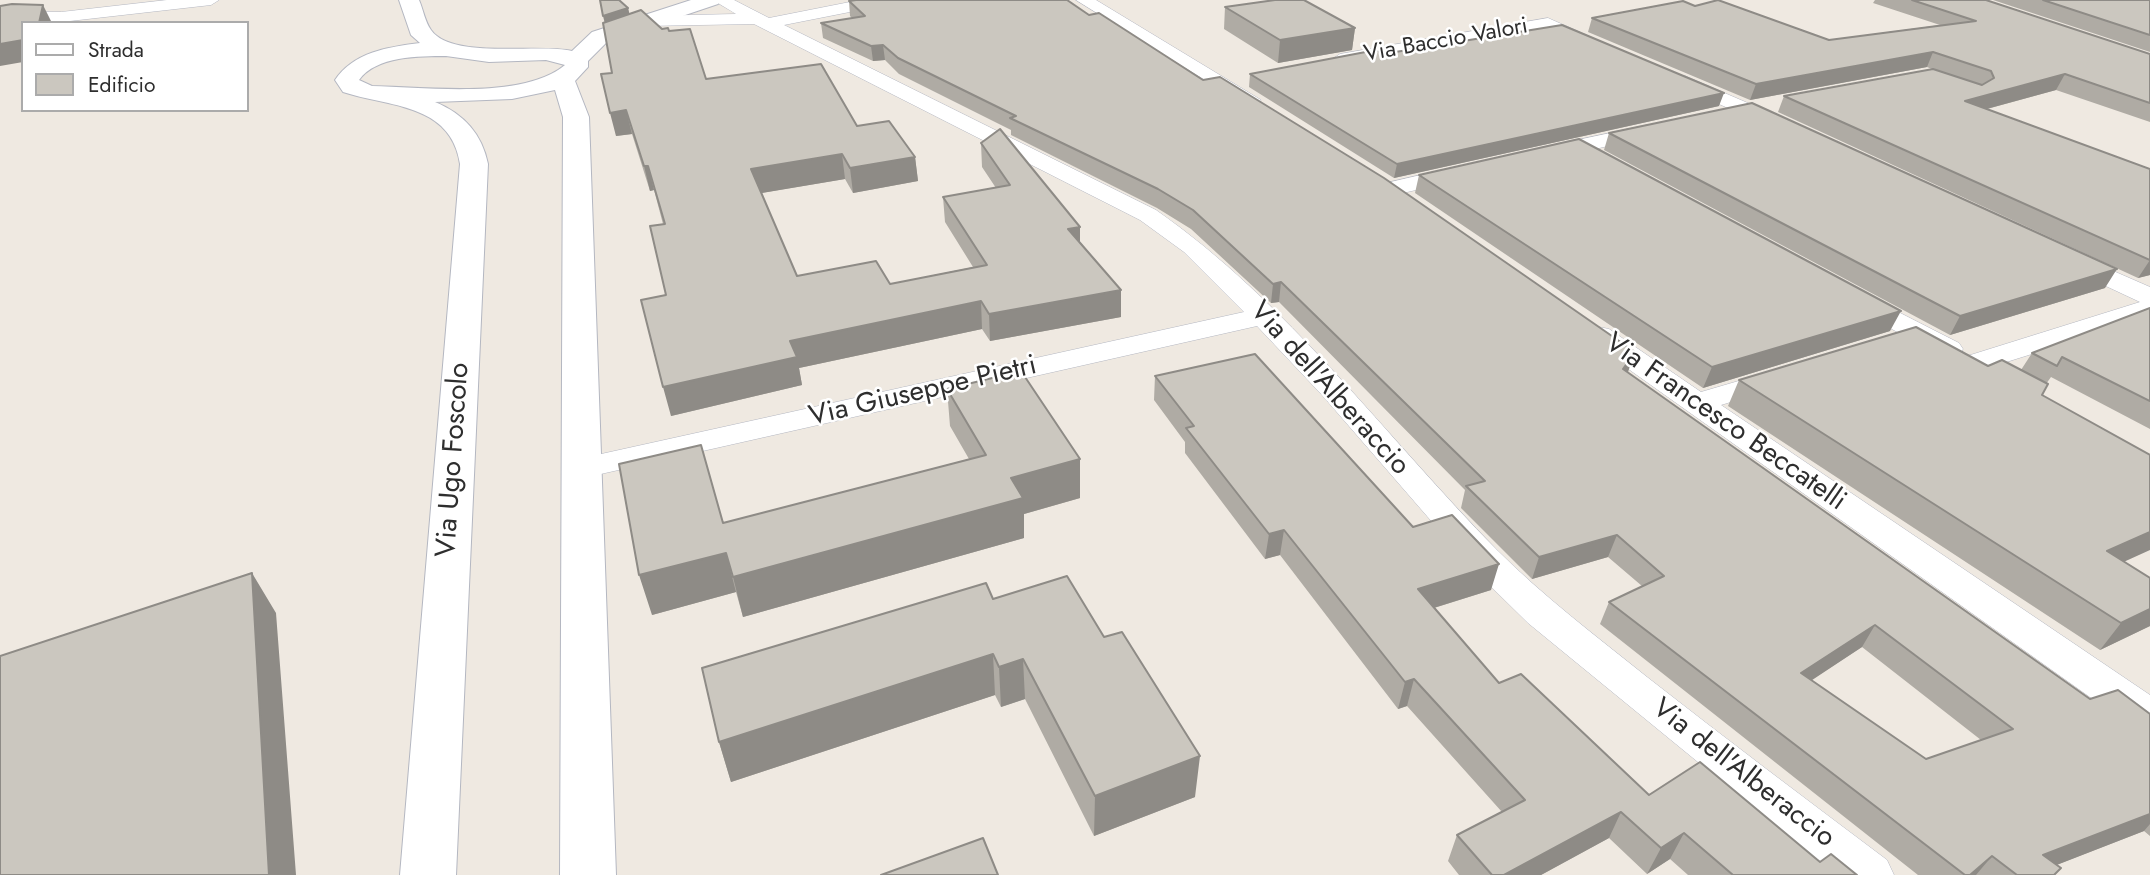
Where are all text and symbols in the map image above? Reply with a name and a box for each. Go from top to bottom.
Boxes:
street label: Via Baccio Valori [1362,13,1530,69]
legend [21,21,248,112]
text: Strada [88,35,144,65]
text: Edificio [88,70,155,100]
street label: Via dell'Alberaccio [1242,295,1416,483]
street label: Via Francesco Beccatelli [1598,327,1852,519]
street label: Via Giuseppe Pietri [806,349,1040,435]
street label: Via Ugo Foscolo [430,362,478,558]
street label: Via dell'Alberaccio [1645,692,1841,856]

